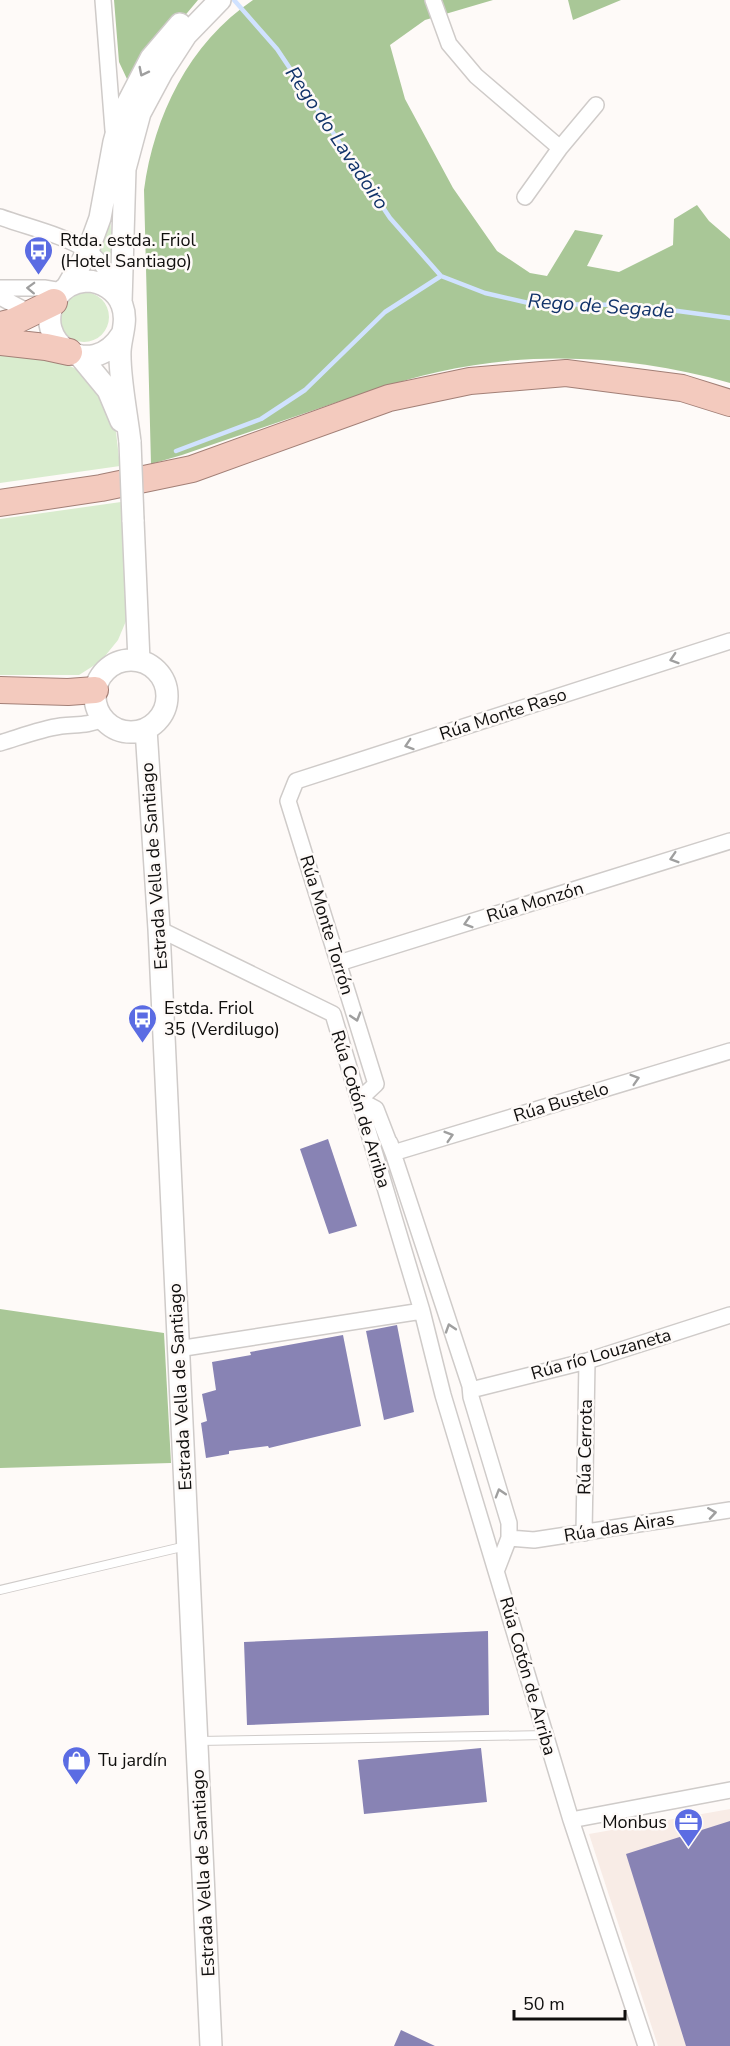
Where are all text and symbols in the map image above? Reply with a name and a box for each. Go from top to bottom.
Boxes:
water label: Rego do Lavadoiro [279,61,395,215]
one-way arrow [139,66,151,77]
place label: Rtda. estda. Friol (Hotel Santiago) [60,228,196,273]
bus stop icon: Rtda. estda. Friol (Hotel Santiago) [23,234,55,276]
one-way arrow [27,281,36,294]
water label: Rego de Segade [527,287,676,325]
one-way arrow [669,652,680,664]
street label: Rúa Monte Raso [436,682,570,746]
one-way arrow [404,738,415,750]
street label: Estrada Vella de Santiago [135,762,173,970]
one-way arrow [669,851,680,863]
street label: Rúa Monte Torrón [294,852,360,998]
street label: Rúa Monzón [484,876,586,928]
one-way arrow [463,916,474,928]
place label: Estda. Friol 35 (Verdilugo) [164,996,280,1041]
bus stop icon: Estda. Friol 35 (Verdilugo) [127,1002,159,1044]
one-way arrow [349,1011,361,1022]
street label: Rúa Cotón de Arriba [326,1027,396,1191]
one-way arrow [629,1074,640,1086]
street label: Rúa Bustelo [511,1076,611,1128]
one-way arrow [443,1131,453,1143]
street label: Estrada Vella de Santiago [163,1283,197,1491]
one-way arrow [445,1323,457,1334]
street label: Rúa río Louzaneta [528,1323,674,1385]
street label: Rúa Cerrota [572,1399,598,1495]
one-way arrow [495,1488,507,1499]
street label: Rúa das Airas [562,1506,676,1548]
one-way arrow [707,1507,717,1520]
street label: Rúa Cotón de Arriba [494,1594,562,1758]
shop icon: Tu jardín [61,1744,93,1786]
place label: Tu jardín [98,1748,167,1772]
street label: Estrada Vella de Santiago [186,1769,220,1977]
office icon: Monbus [672,1806,704,1848]
place label: Monbus [602,1810,667,1834]
scale bar [514,1983,625,2021]
text: 50 m [523,1992,565,2016]

